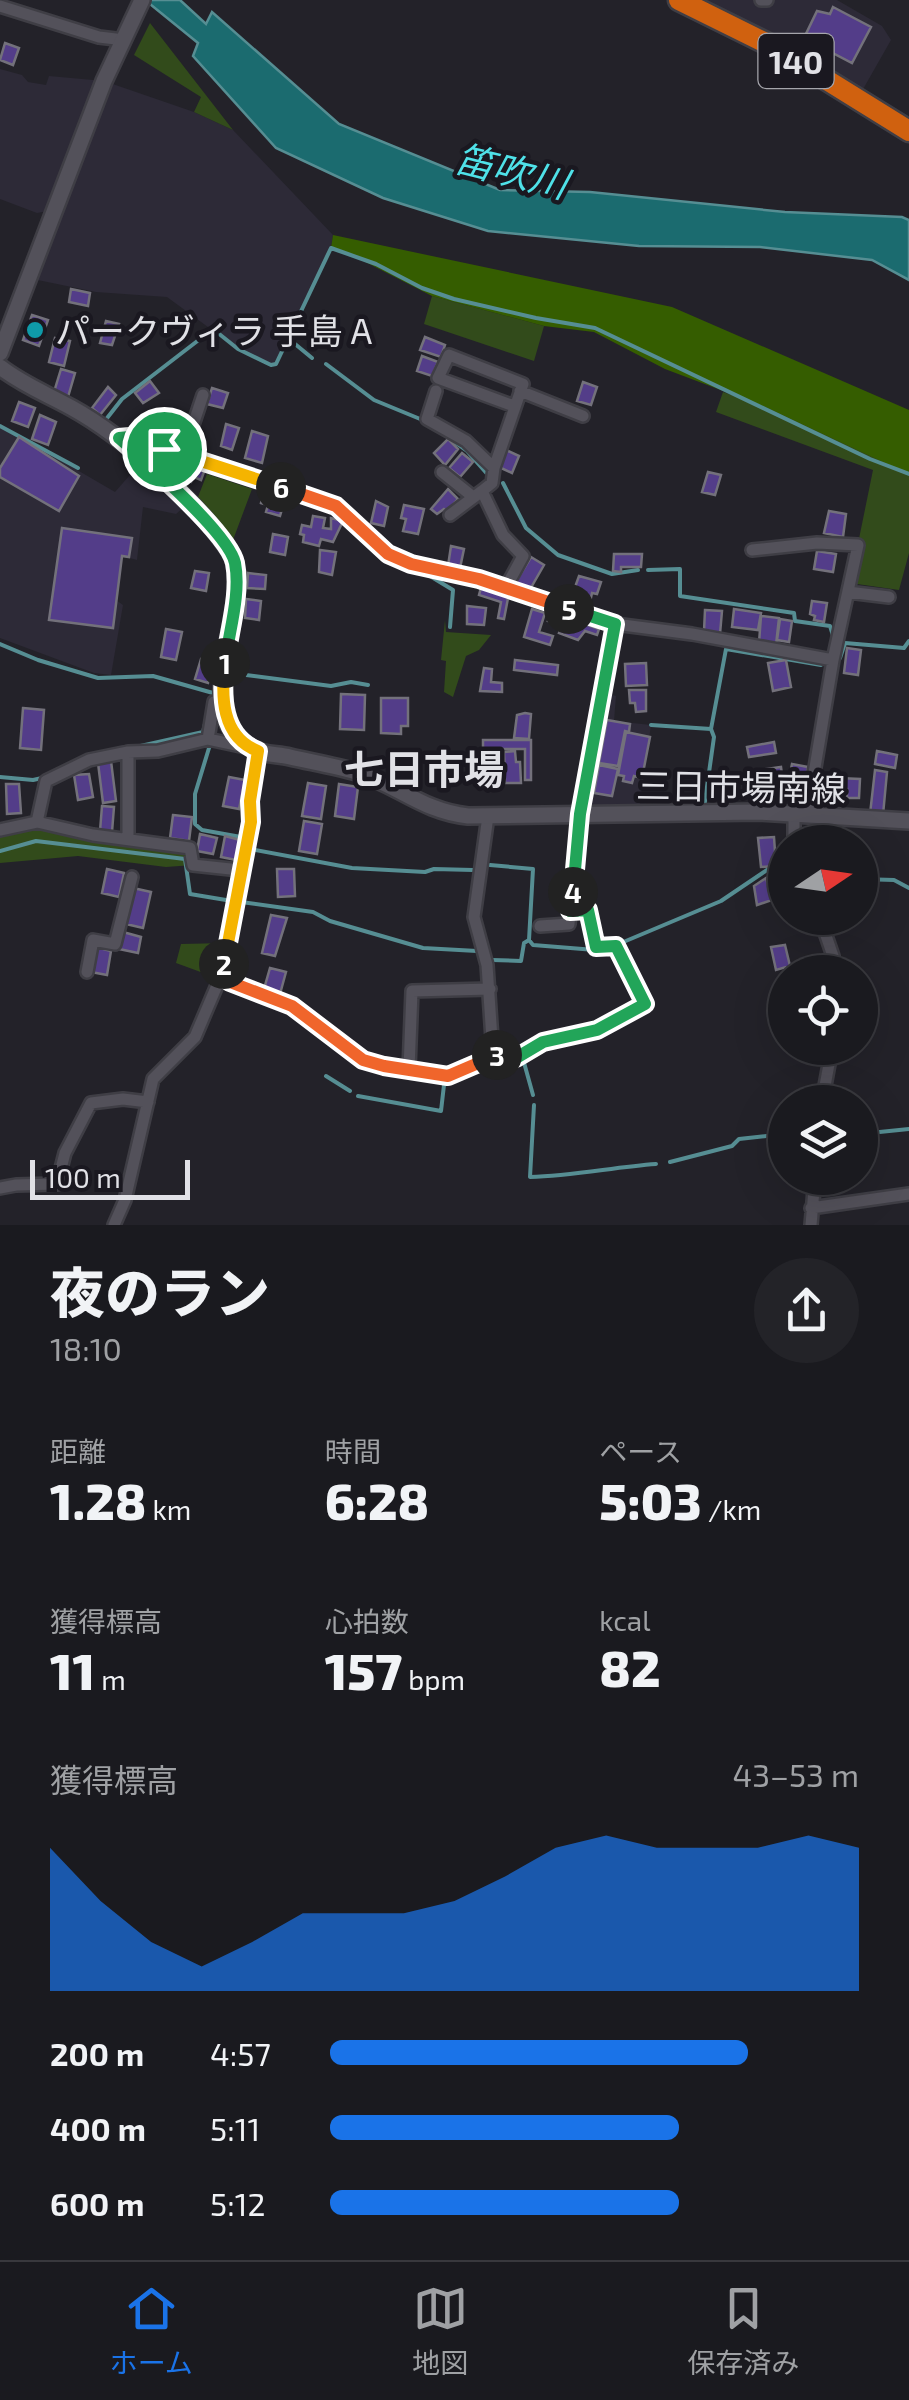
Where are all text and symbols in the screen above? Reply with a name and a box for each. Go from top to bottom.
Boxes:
road number: 140 [758,34,834,88]
water label: 笛吹川 [451,134,577,207]
place label: パークヴィラ 手島 A [55,309,373,351]
marker: パークヴィラ 手島 A [24,319,46,341]
pin [122,407,207,492]
icon: arrive [137,422,192,477]
pin: 6 [256,462,306,512]
text: 6 [273,470,289,504]
pin: 5 [544,584,594,634]
text: 5 [561,592,577,626]
pin: 1 [200,638,250,688]
text: 1 [219,646,231,680]
district label: 七日市場 [344,744,504,792]
street label: 三日市場南線 [636,763,846,809]
north arrow [768,825,878,935]
map controls [768,825,878,1195]
pin: 4 [548,867,598,917]
text: 4 [564,875,582,909]
pin: 2 [199,939,249,989]
text: 2 [216,947,232,981]
button: locate [768,955,878,1065]
pin: 3 [472,1030,522,1080]
text: 3 [489,1038,505,1072]
button: layers [768,1085,878,1195]
scale bar [30,1155,190,1200]
text: 100 m [45,1160,121,1194]
text: 夜のラン [50,1258,270,1324]
button: share [754,1258,859,1363]
text: 18:10 [50,1329,122,1367]
text: 距離 [50,1434,106,1468]
text: 時間 [325,1434,381,1468]
text: ペース [599,1434,682,1468]
text: 1.28 [50,1470,146,1530]
text: 6:28 [325,1470,429,1530]
text: 5:03 [599,1470,702,1530]
text: km [146,1492,191,1526]
text: /km [702,1492,761,1526]
text: kcal [599,1603,651,1637]
text: 獲得標高 [50,1604,162,1638]
text: 心拍数 [325,1604,409,1638]
text: 82 [599,1637,660,1697]
text: 11 [50,1640,95,1700]
text: 157 [325,1640,402,1700]
text: m [95,1662,126,1696]
text: bpm [402,1662,465,1696]
text: 43–53 m [732,1755,859,1793]
text: 獲得標高 [50,1760,178,1798]
text: 200 m [50,2034,144,2072]
text: 4:57 [210,2034,271,2072]
text: 400 m [50,2109,146,2147]
text: 5:11 [210,2109,260,2147]
text: 600 m [50,2184,144,2222]
text: 5:12 [210,2184,265,2222]
tab: ホーム [110,2281,193,2381]
tab: 地図 [412,2281,468,2381]
tab: 保存済み [687,2281,799,2381]

